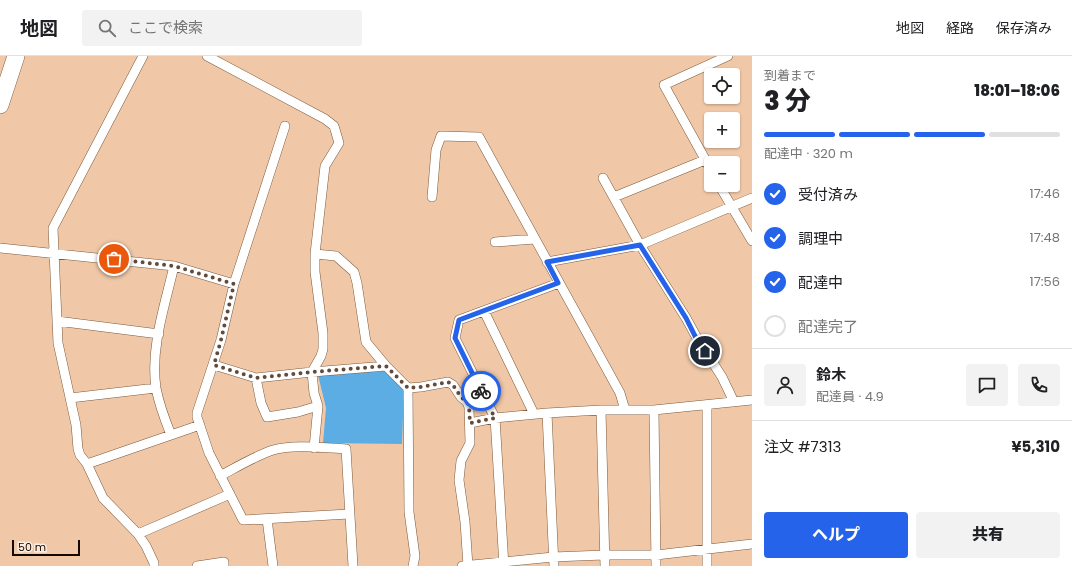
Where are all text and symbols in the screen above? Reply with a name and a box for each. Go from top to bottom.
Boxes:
search box [82,10,362,46]
text: 地図 [20,15,58,42]
icon: search [96,17,118,39]
text: ここで検索 [128,17,203,38]
text: 地図 [896,18,924,38]
text: 経路 [946,18,974,38]
text: 保存済み [996,18,1052,38]
text: 到着まで [764,66,816,85]
map controls [704,68,740,192]
button: locate [704,68,740,104]
text: 18:01–18:06 [974,80,1060,101]
text: 3 分 [764,83,811,119]
button: + [704,112,740,148]
text: 配達中 · 320 m [764,144,853,163]
button: − [704,156,740,192]
icon: check [764,183,786,205]
text: 受付済み [798,184,858,205]
text: 17:46 [1030,184,1060,203]
icon: check [764,227,786,249]
text: 調理中 [798,228,843,249]
text: 17:48 [1030,228,1060,247]
pin [97,242,131,276]
icon: bag [103,248,125,270]
icon: check [764,271,786,293]
text: 配達中 [798,272,843,293]
text: 17:56 [1030,272,1060,291]
text: 配達完了 [798,316,858,337]
pin [688,334,722,368]
icon: home [694,340,716,362]
button: person [764,364,806,406]
text: 鈴木 [816,364,846,385]
button: chat [966,364,1008,406]
button: phone [1018,364,1060,406]
courier [461,371,501,411]
icon: bike [470,380,492,402]
text: 配達員 · 4.9 [816,387,884,406]
text: 注文 #7313 [764,436,841,457]
text: ¥5,310 [1011,436,1060,457]
button: ヘルプ [764,512,908,558]
button: 共有 [916,512,1060,558]
scale bar [12,538,80,557]
text: 50 m [18,539,46,555]

